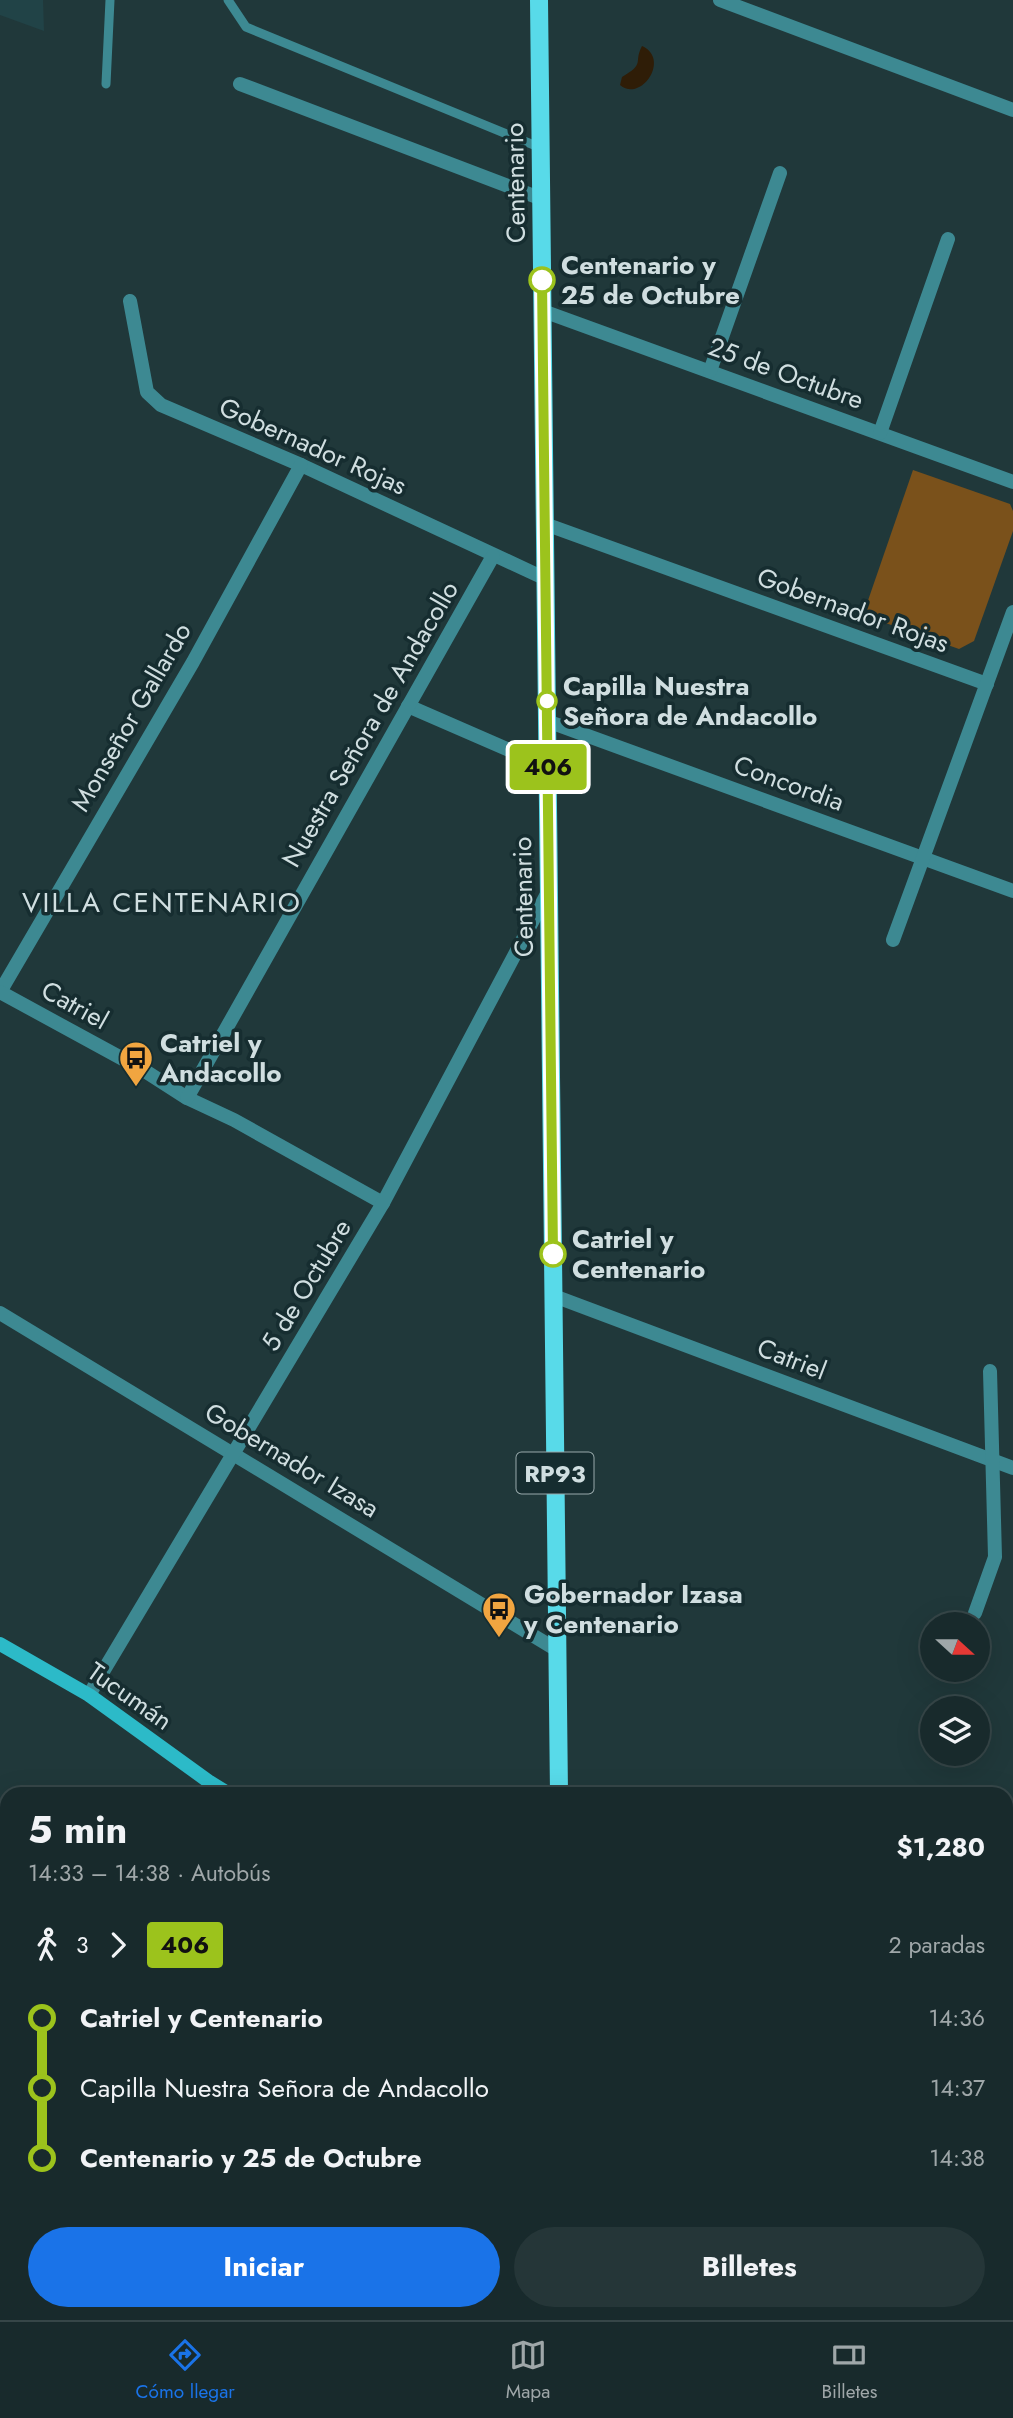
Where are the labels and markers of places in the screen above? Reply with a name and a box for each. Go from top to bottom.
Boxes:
place label: Centenario y 25 de Octubre [561,246,740,314]
marker: Centenario y 25 de Octubre [529,267,555,293]
place label: Capilla Nuestra Señora de Andacollo [563,667,817,735]
marker: Capilla Nuestra Señora de Andacollo [537,691,557,711]
place label: Catriel y Andacollo [159,1024,282,1092]
bus stop icon: Catriel y Andacollo [117,1039,155,1088]
place label: Catriel y Centenario [572,1220,705,1288]
marker: Catriel y Centenario [540,1241,566,1267]
place label: Gobernador Izasa y Centenario [523,1575,743,1643]
bus stop icon: Gobernador Izasa y Centenario [480,1590,518,1639]

